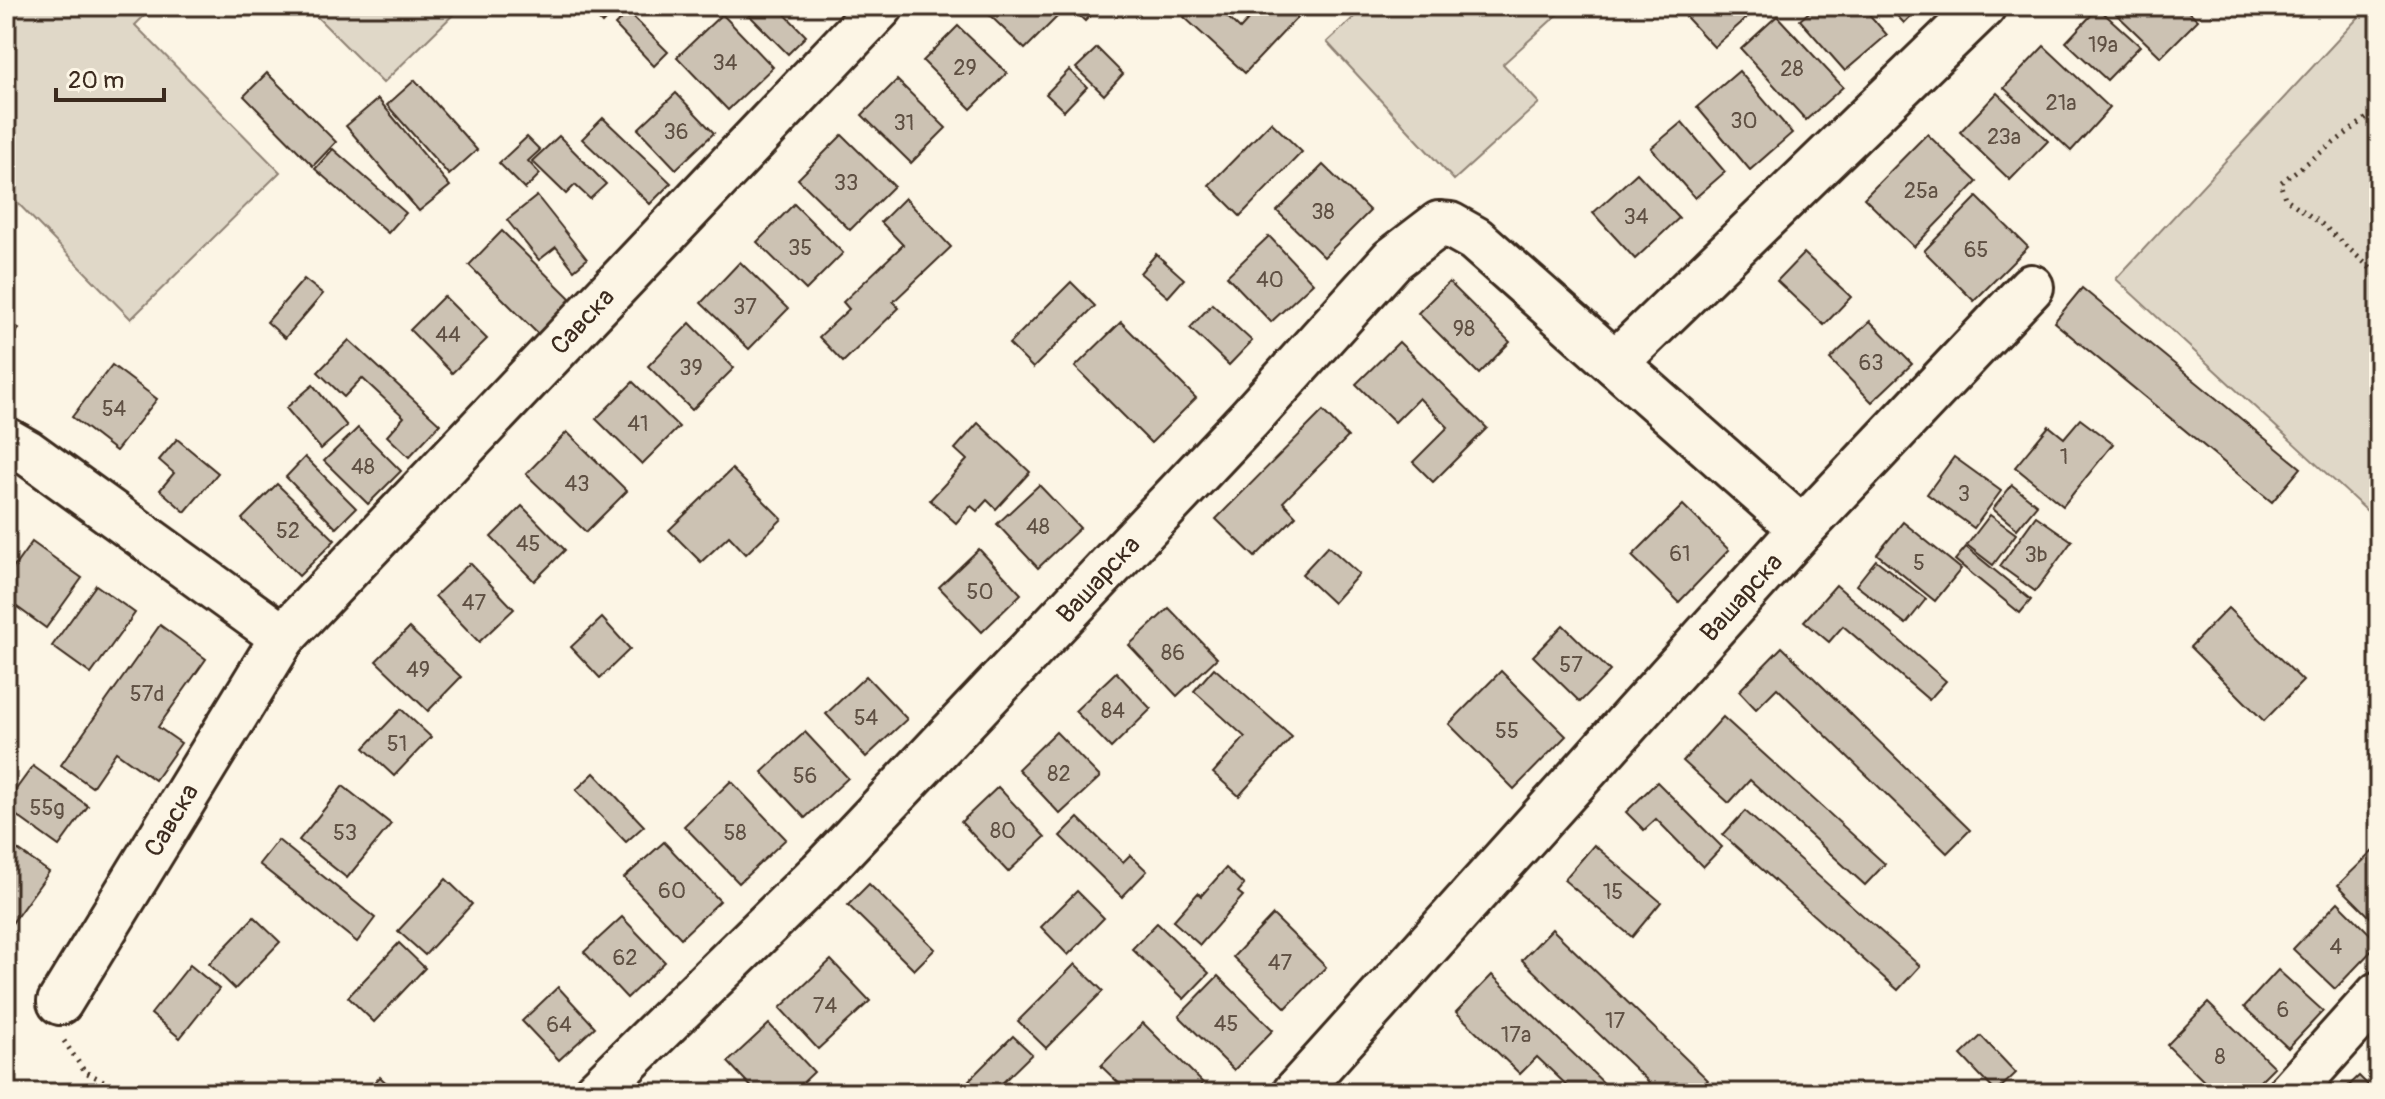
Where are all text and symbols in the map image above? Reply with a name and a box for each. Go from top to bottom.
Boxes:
house number: 19a [2088,31,2118,59]
house number: 34 [712,49,738,77]
scale bar [56,52,164,102]
house number: 29 [953,54,977,82]
house number: 28 [1780,55,1804,83]
text: 20 m [68,66,124,95]
house number: 21a [2045,89,2077,117]
house number: 30 [1730,107,1758,135]
house number: 31 [894,109,914,137]
house number: 36 [663,118,689,146]
house number: 23a [1987,123,2021,151]
house number: 33 [834,169,858,197]
house number: 25a [1904,177,1938,205]
house number: 38 [1311,198,1335,226]
house number: 34 [1623,203,1649,231]
house number: 35 [788,234,812,262]
house number: 65 [1964,236,1988,264]
house number: 40 [1256,266,1284,294]
street label: Савска [544,282,622,362]
house number: 37 [733,293,757,321]
house number: 98 [1453,315,1475,343]
house number: 44 [435,321,461,349]
house number: 63 [1858,349,1884,377]
house number: 39 [679,354,703,382]
house number: 54 [102,395,127,423]
house number: 41 [627,410,649,438]
house number: 1 [2060,443,2068,471]
house number: 48 [351,453,375,481]
house number: 43 [564,470,590,498]
house number: 3 [1958,480,1970,508]
house number: 48 [1026,513,1050,541]
house number: 52 [276,517,300,545]
street label: Вашарска [1050,529,1147,630]
house number: 45 [516,530,540,558]
house number: 61 [1669,540,1691,568]
house number: 3b [2024,541,2048,569]
street label: Вашарска [1694,547,1790,649]
house number: 5 [1913,549,1925,577]
house number: 50 [967,578,993,606]
house number: 47 [462,589,487,617]
house number: 86 [1161,639,1185,667]
house number: 57 [1559,651,1583,679]
house number: 49 [406,656,430,684]
house number: 57d [130,680,164,708]
house number: 84 [1101,697,1125,725]
house number: 54 [854,704,879,732]
house number: 55 [1495,717,1519,745]
house number: 51 [387,730,407,758]
house number: 82 [1047,760,1071,788]
house number: 56 [793,762,817,790]
street label: Савска [138,778,206,863]
house number: 55g [30,794,64,822]
house number: 80 [990,817,1016,845]
house number: 53 [333,819,357,847]
house number: 58 [723,819,747,847]
house number: 60 [658,877,686,905]
house number: 15 [1603,878,1623,906]
house number: 4 [2330,933,2343,961]
house number: 62 [612,944,638,972]
house number: 47 [1268,949,1293,977]
house number: 74 [813,992,837,1020]
house number: 6 [2277,996,2289,1024]
house number: 17 [1605,1007,1625,1035]
house number: 45 [1214,1010,1238,1038]
house number: 64 [546,1011,572,1039]
house number: 17a [1501,1021,1531,1049]
house number: 8 [2214,1043,2226,1071]

